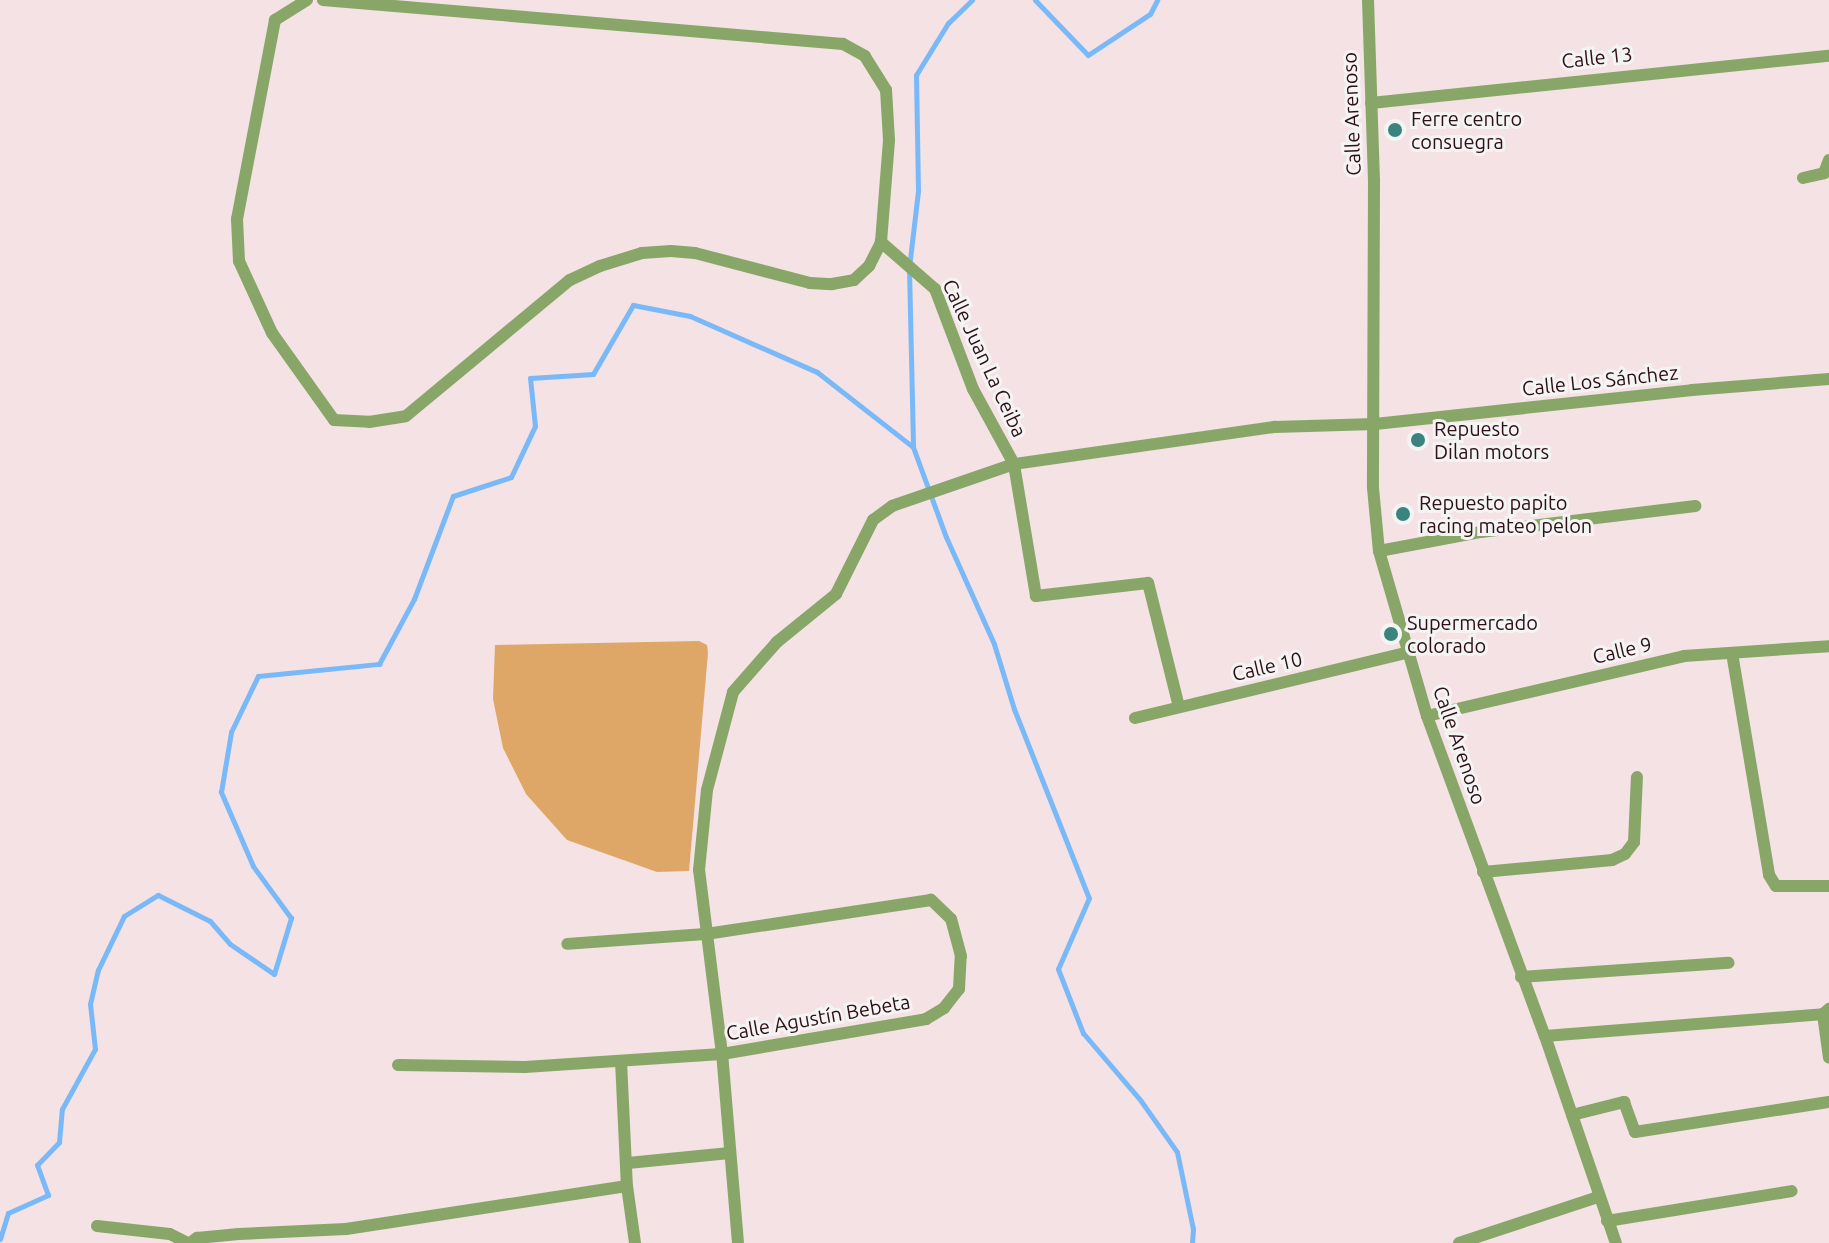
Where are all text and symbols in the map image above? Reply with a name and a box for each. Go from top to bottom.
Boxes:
street label: Calle 13 [1560,41,1634,73]
street label: Calle Arenoso [1337,52,1365,176]
place label: Ferre centro consuegra [1411,106,1522,153]
marker: Ferre centro consuegra [1386,121,1404,139]
street label: Calle Juan La Ceiba [938,275,1032,441]
street label: Calle Los Sánchez [1521,360,1679,400]
place label: Repuesto Dilan motors [1434,416,1549,463]
marker: Repuesto Dilan motors [1409,431,1427,449]
place label: Repuesto papito racing mateo pelon [1419,490,1592,537]
marker: Repuesto papito racing mateo pelon [1394,505,1412,523]
place label: Supermercado colorado [1407,610,1538,657]
marker: Supermercado colorado [1382,625,1400,643]
street label: Calle 9 [1590,632,1654,668]
street label: Calle 10 [1230,646,1304,686]
street label: Calle Arenoso [1429,683,1491,807]
street label: Calle Agustín Bebeta [724,989,912,1045]

